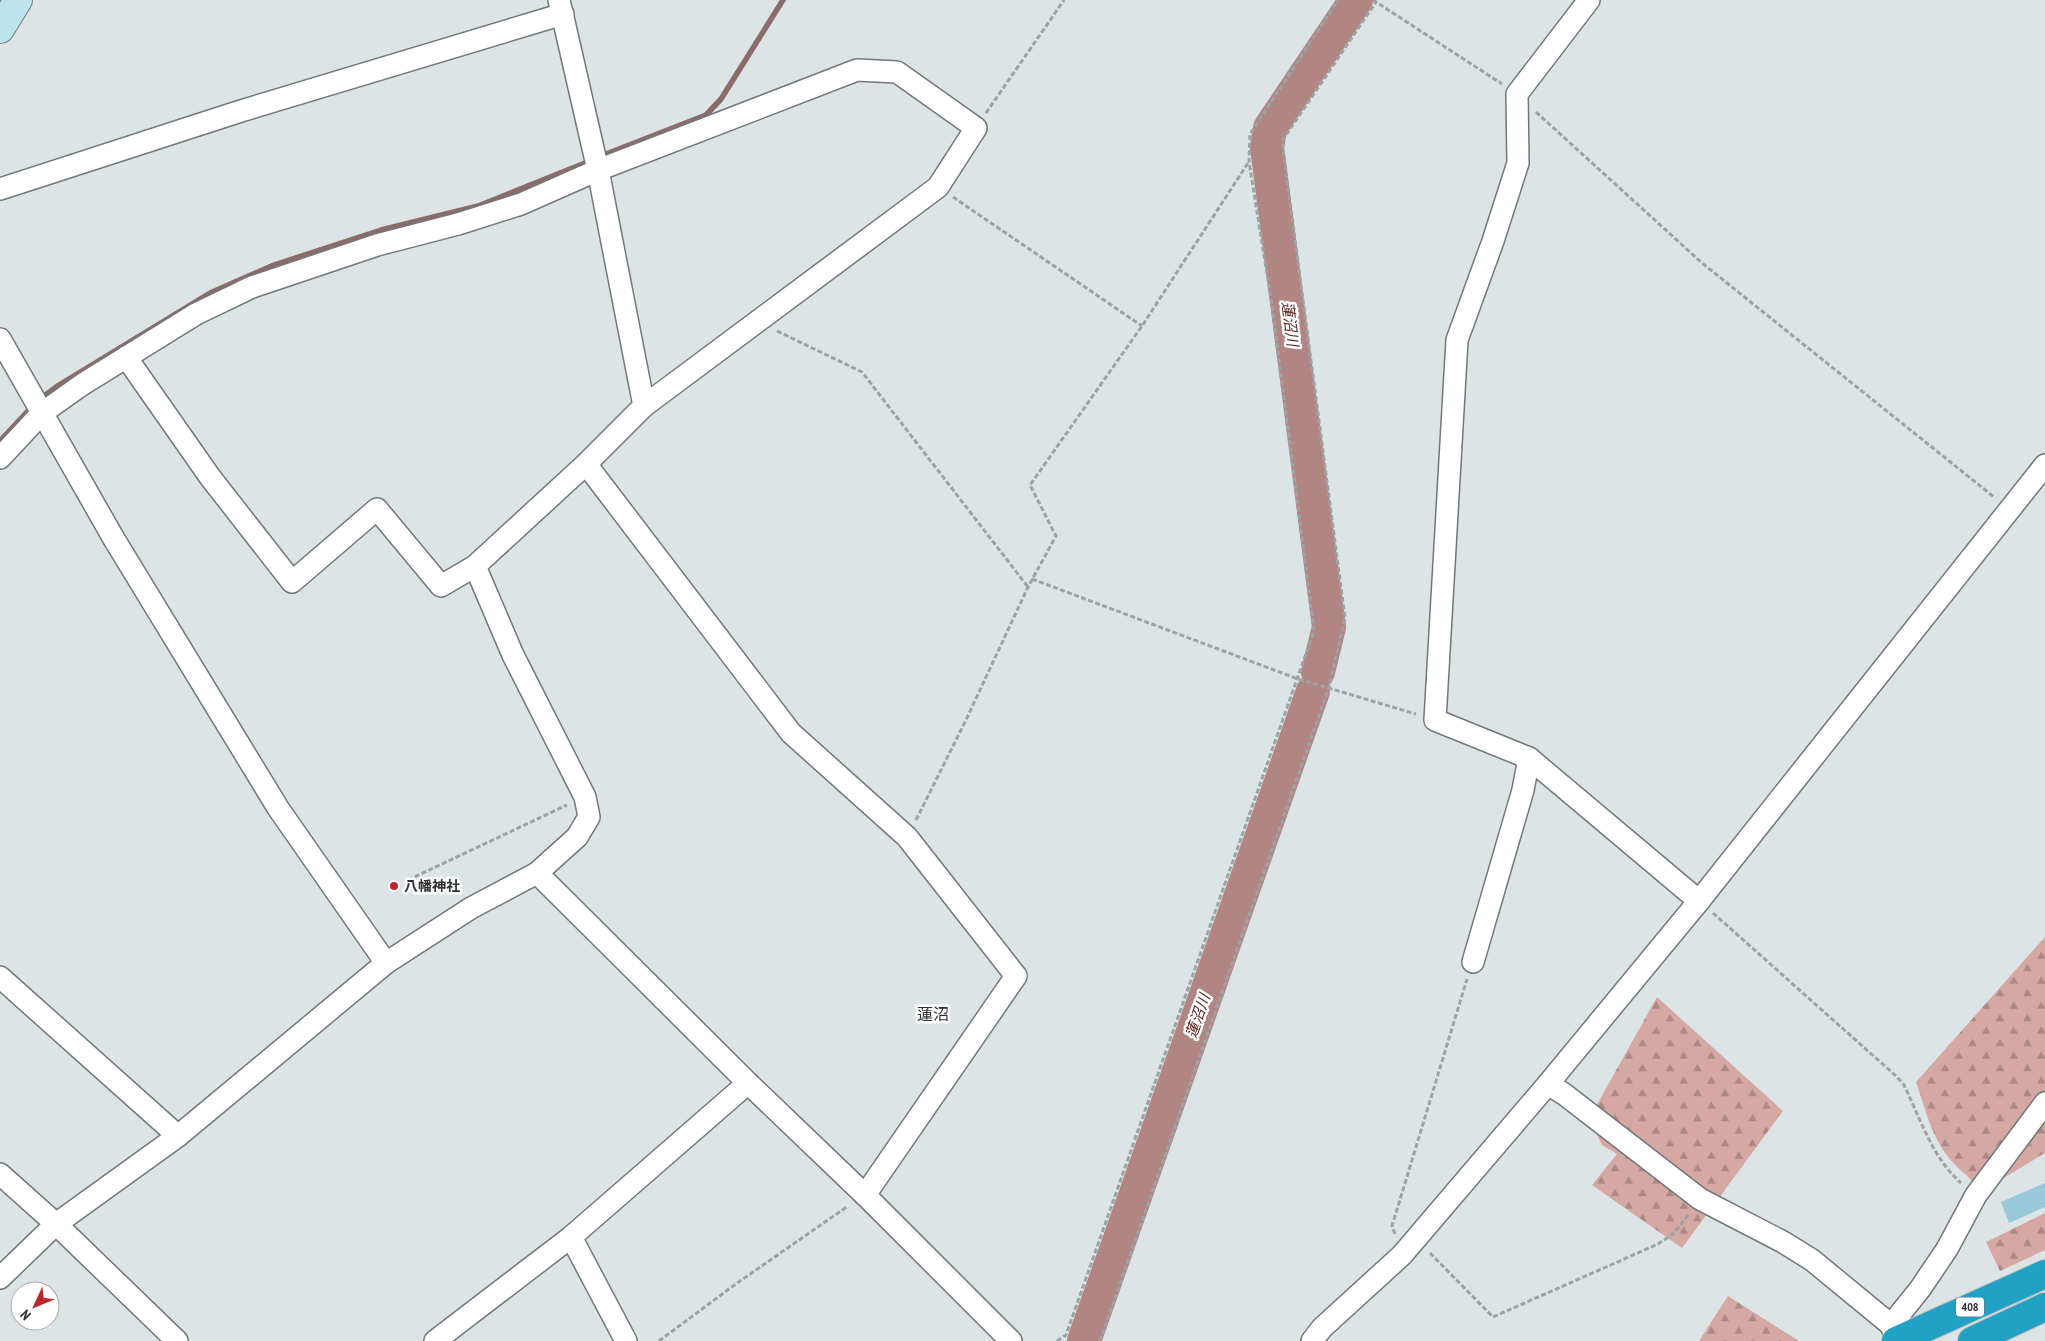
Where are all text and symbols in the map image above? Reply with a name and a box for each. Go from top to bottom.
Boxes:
water label: 蓮沼川 [1278,300,1303,349]
place label: 八幡神社 [404,877,460,895]
marker: 八幡神社 [388,880,400,892]
water label: 蓮沼川 [1181,990,1214,1040]
district label: 蓮沼 [917,1004,949,1024]
north arrow [10,1281,60,1331]
road number: 408 [1956,1298,1984,1316]
text: N [17,1306,35,1324]

